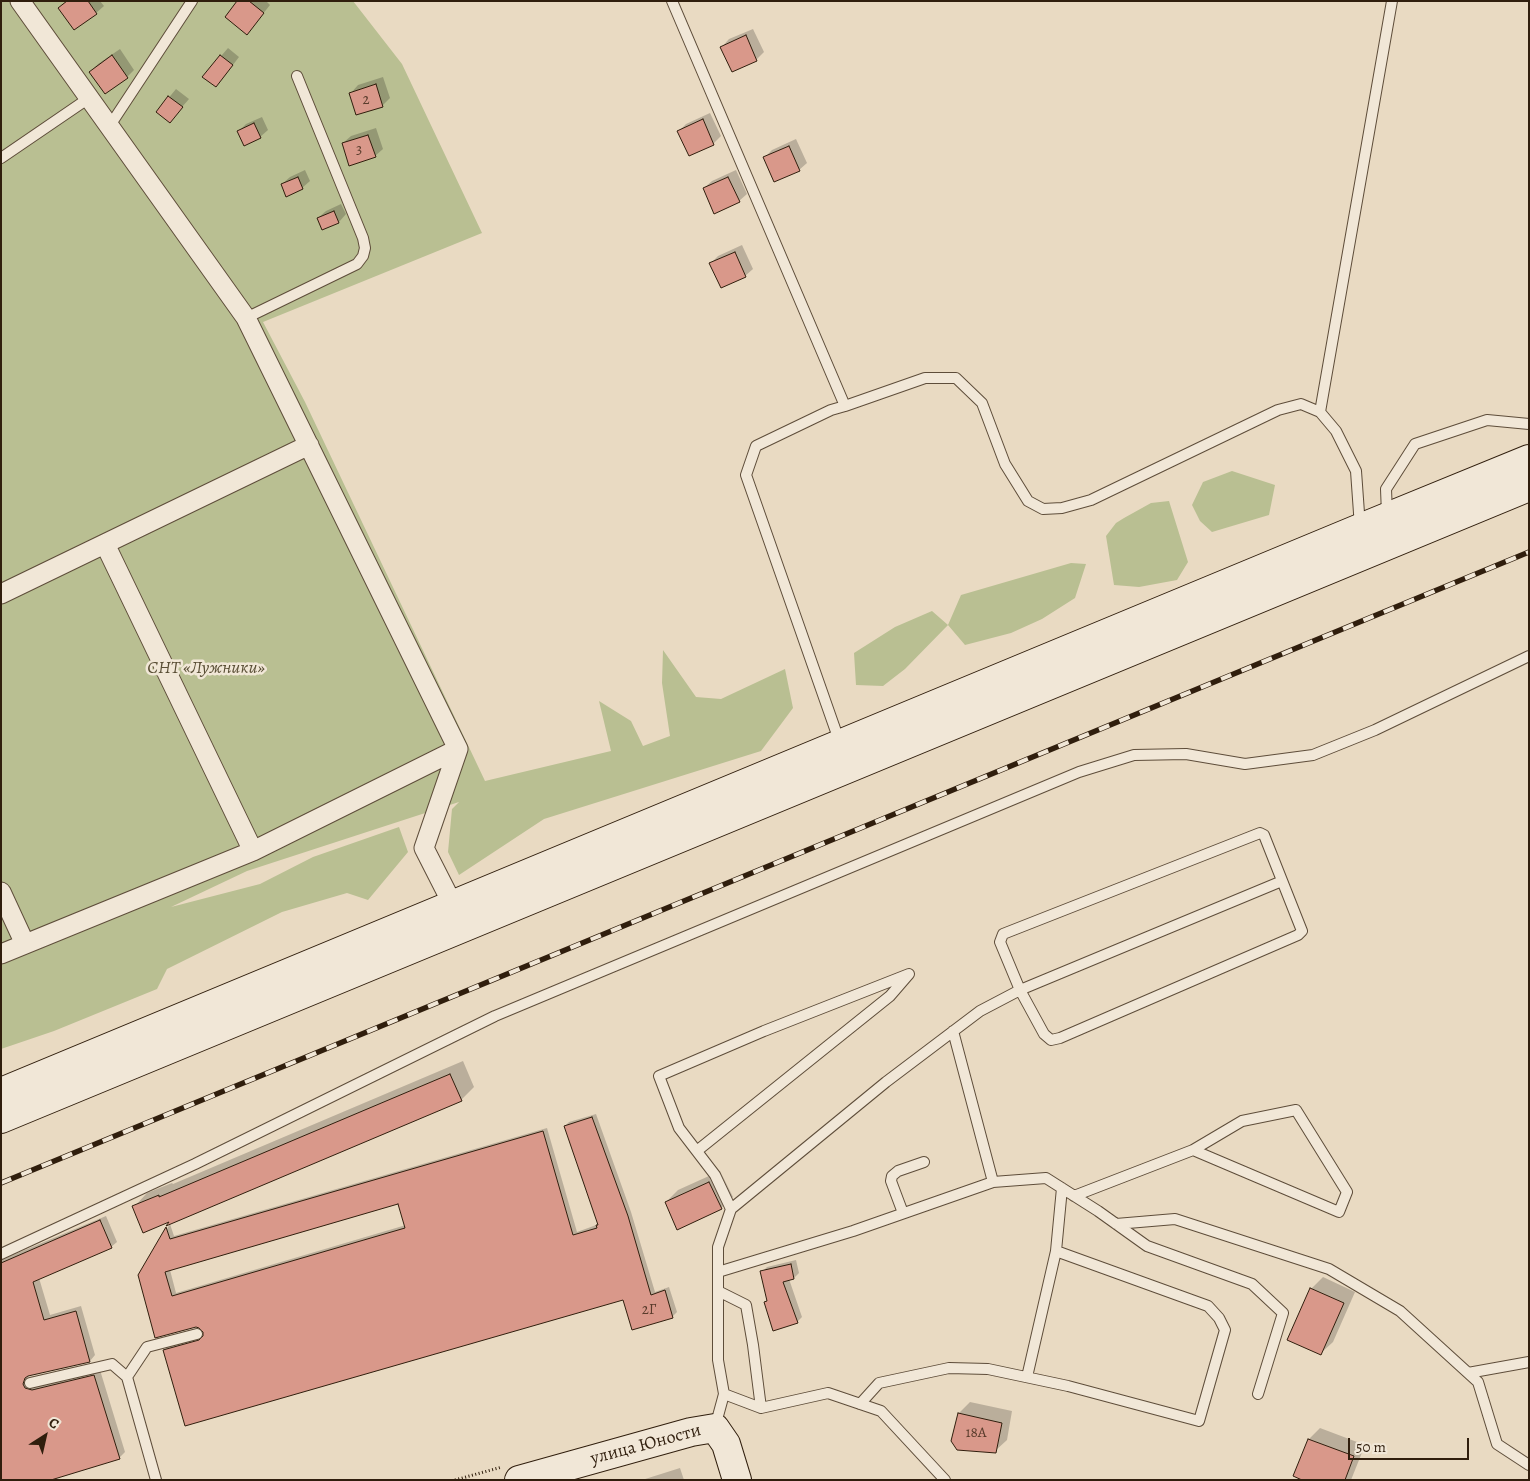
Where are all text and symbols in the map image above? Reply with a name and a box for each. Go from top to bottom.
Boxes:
house number: 2 [362,91,370,109]
house number: 3 [356,141,362,159]
park label: СНТ «Лужники» [147,658,265,680]
house number: 2Г [642,1301,656,1319]
north arrow [20,1411,70,1461]
text: С [45,1413,63,1434]
street label: улица Юности [588,1420,704,1470]
house number: 18А [965,1424,987,1442]
scale bar [1350,1428,1471,1460]
text: 50 m [1356,1437,1386,1457]

